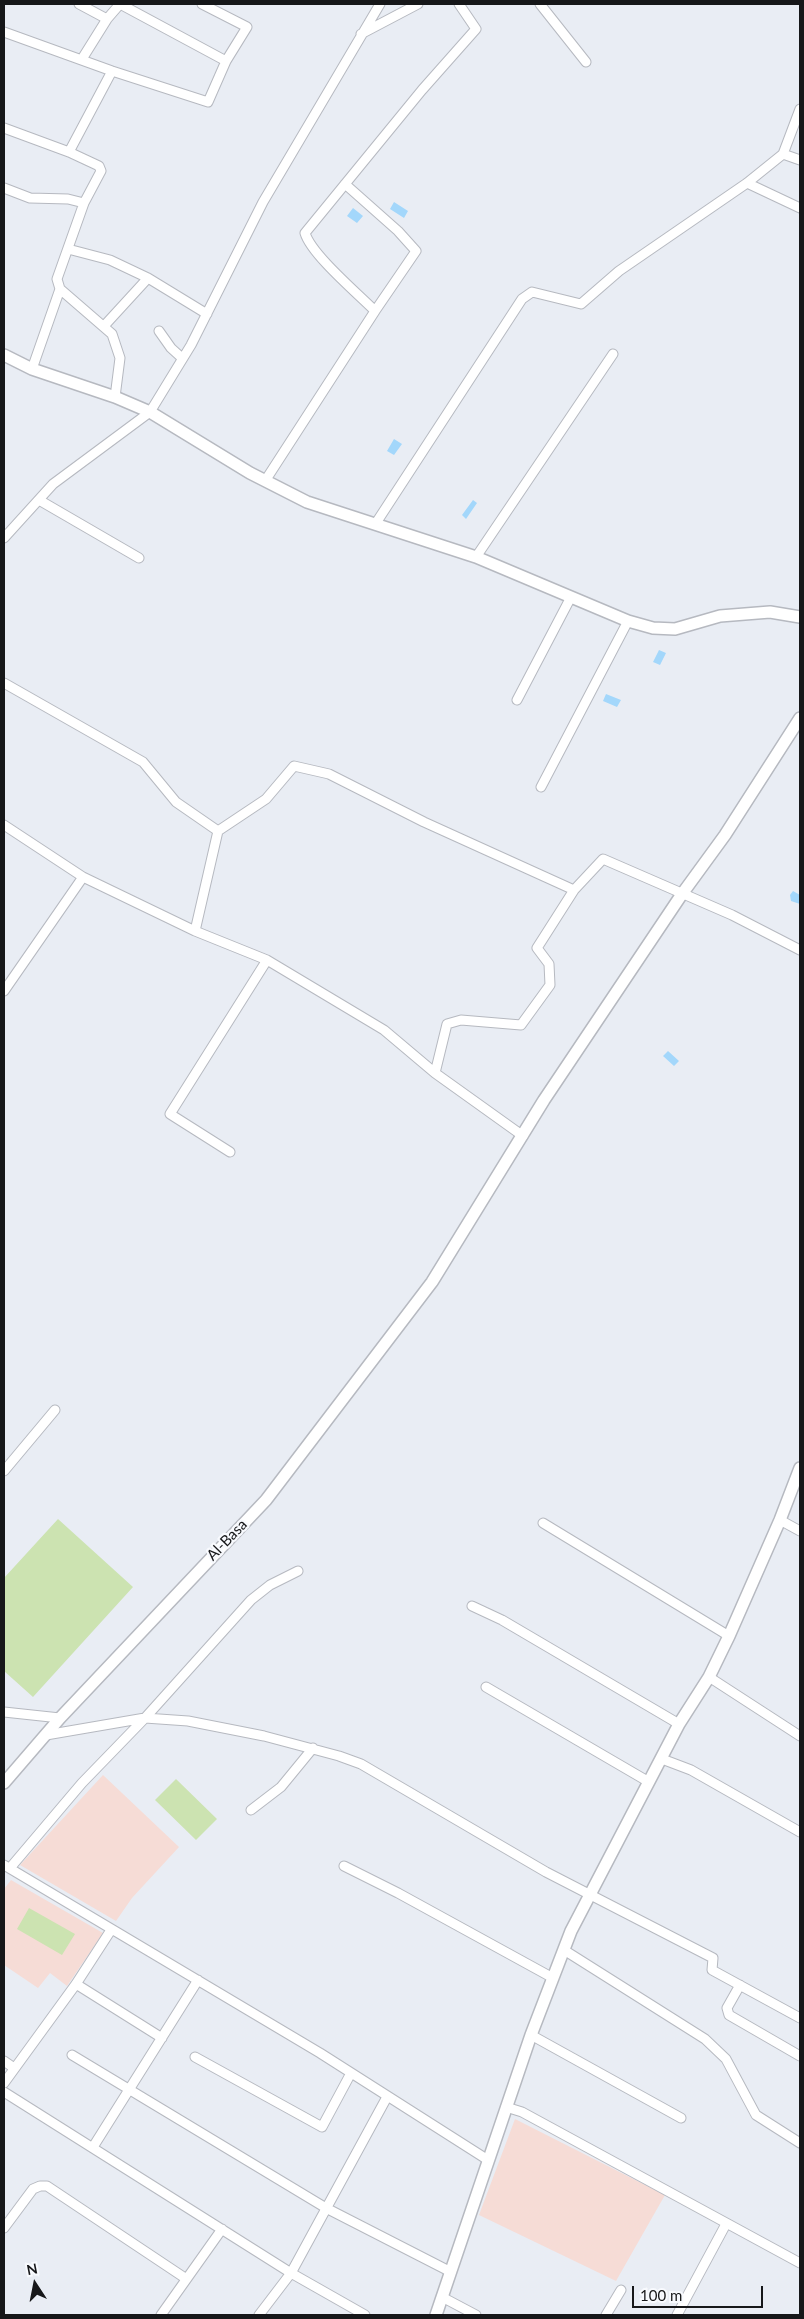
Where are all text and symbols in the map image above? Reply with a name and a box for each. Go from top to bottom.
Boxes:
street label: Al-Basa [203,1516,251,1564]
north arrow [10,2259,60,2309]
text: N [25,2259,39,2278]
scale bar [634,2276,765,2308]
text: 100 m [640,2286,682,2304]

